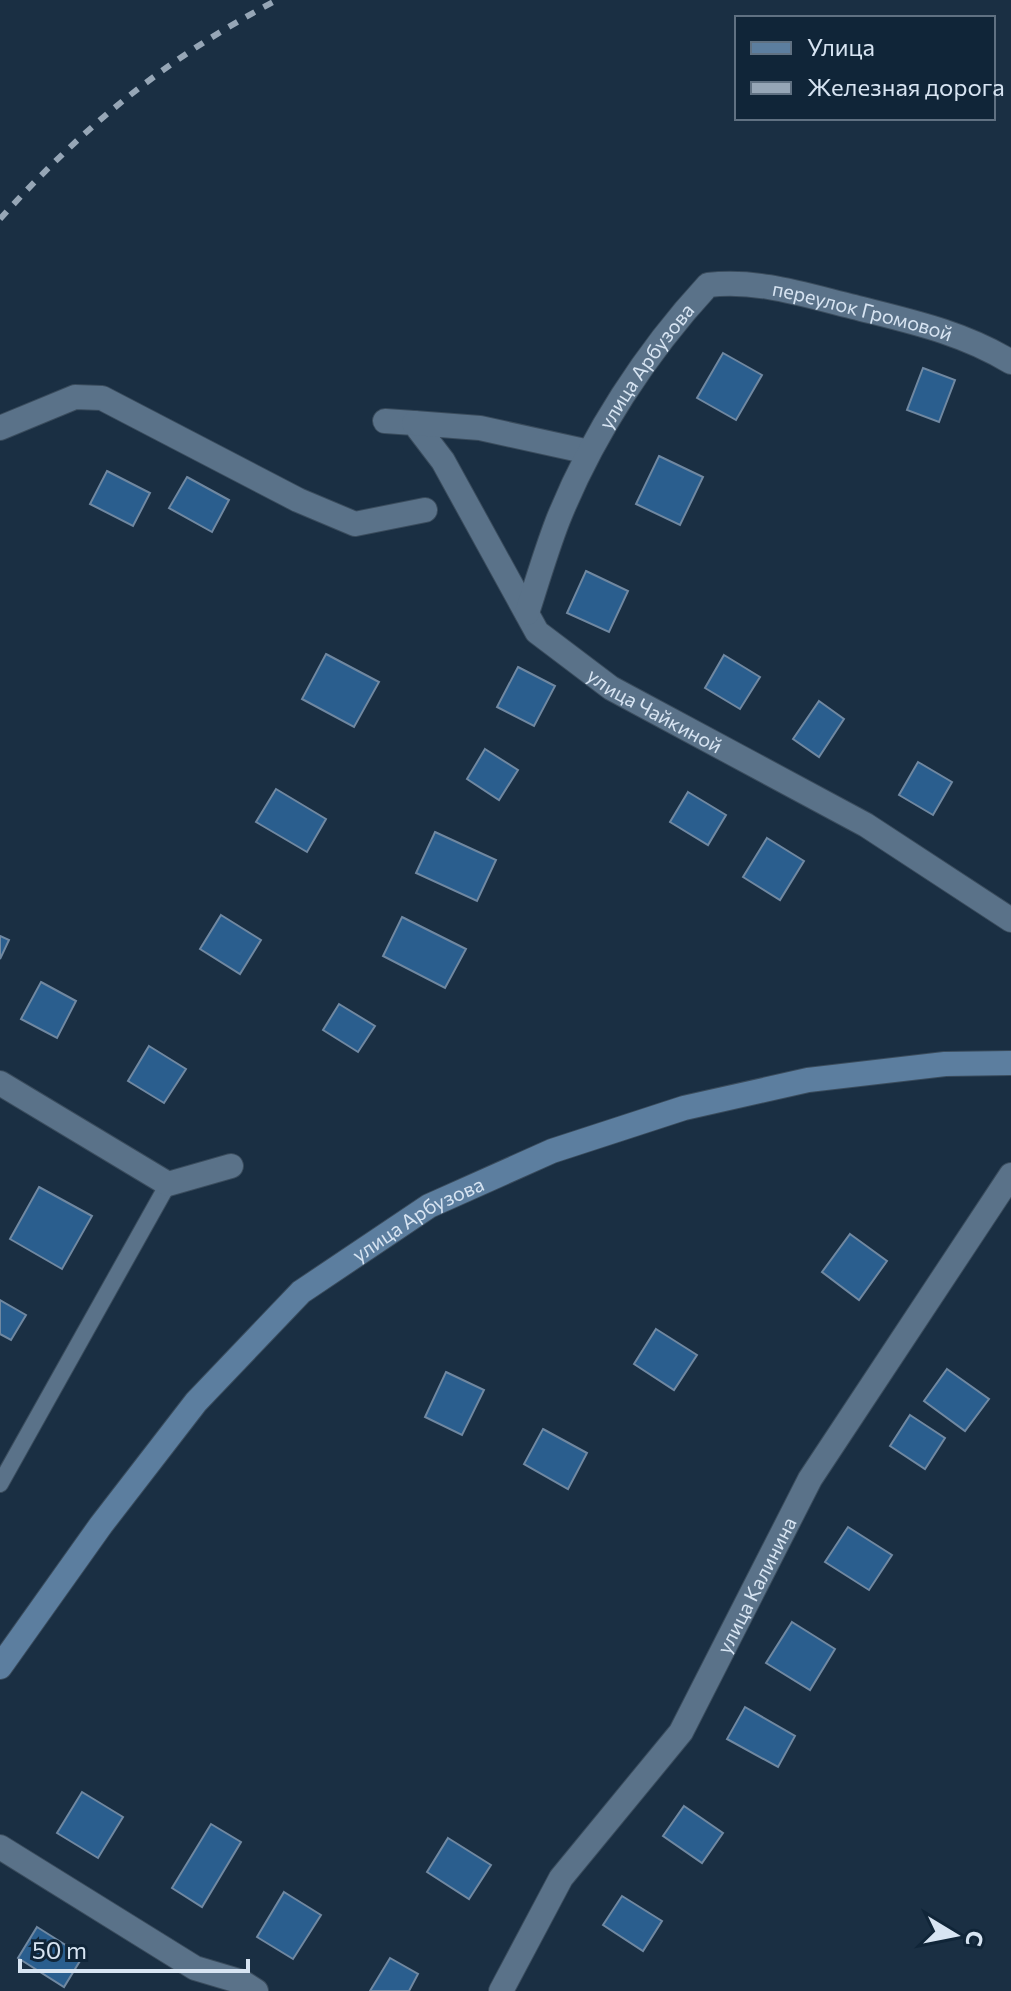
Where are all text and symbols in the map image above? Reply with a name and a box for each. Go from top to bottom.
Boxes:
legend [735,16,995,120]
text: Улица [807,32,875,61]
text: Железная дорога [807,72,1005,101]
street label: переулок Громовой [771,276,956,346]
street label: улица Арбузова [593,298,699,433]
street label: улица Чайкиной [583,663,727,758]
street label: улица Арбузова [347,1171,487,1266]
street label: улица Калинина [711,1513,801,1657]
north arrow [915,1895,995,1975]
scale bar [20,1923,248,1973]
text: С [961,1929,990,1948]
text: 50 m [32,1935,87,1964]

